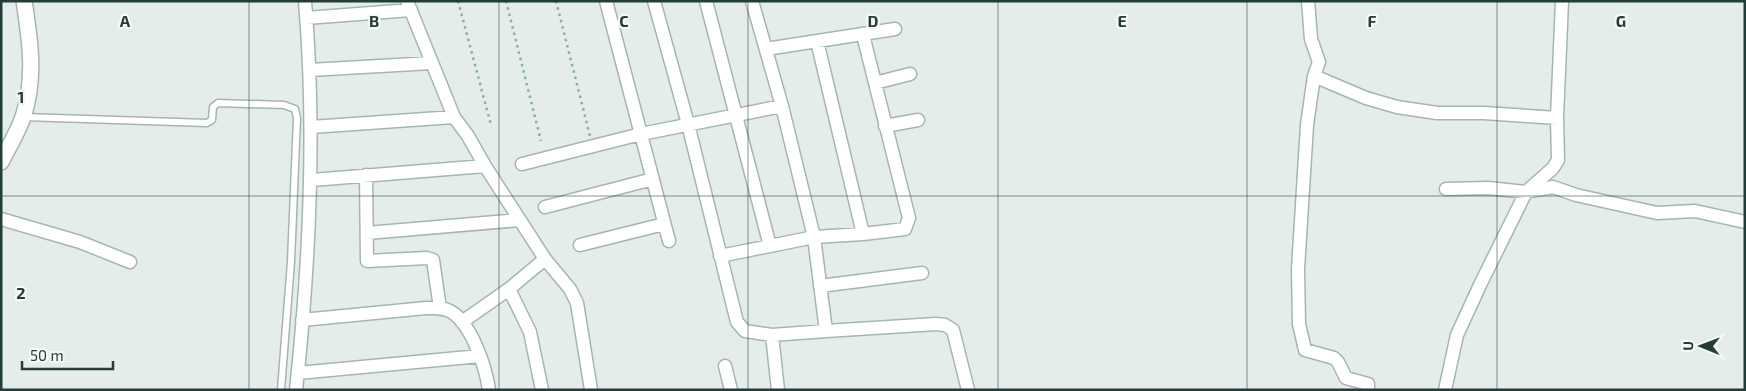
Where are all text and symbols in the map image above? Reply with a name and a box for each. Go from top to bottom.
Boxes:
text: A [120,11,131,30]
text: B [369,11,379,30]
text: C [619,11,629,30]
text: D [868,11,879,30]
text: E [1117,11,1127,30]
text: F [1368,11,1377,30]
text: G [1616,11,1626,30]
text: 1 [18,87,24,106]
text: 2 [16,283,26,302]
north arrow [1676,321,1726,371]
scale bar [22,338,114,370]
text: U [1679,341,1696,351]
text: 50 m [30,346,64,364]

